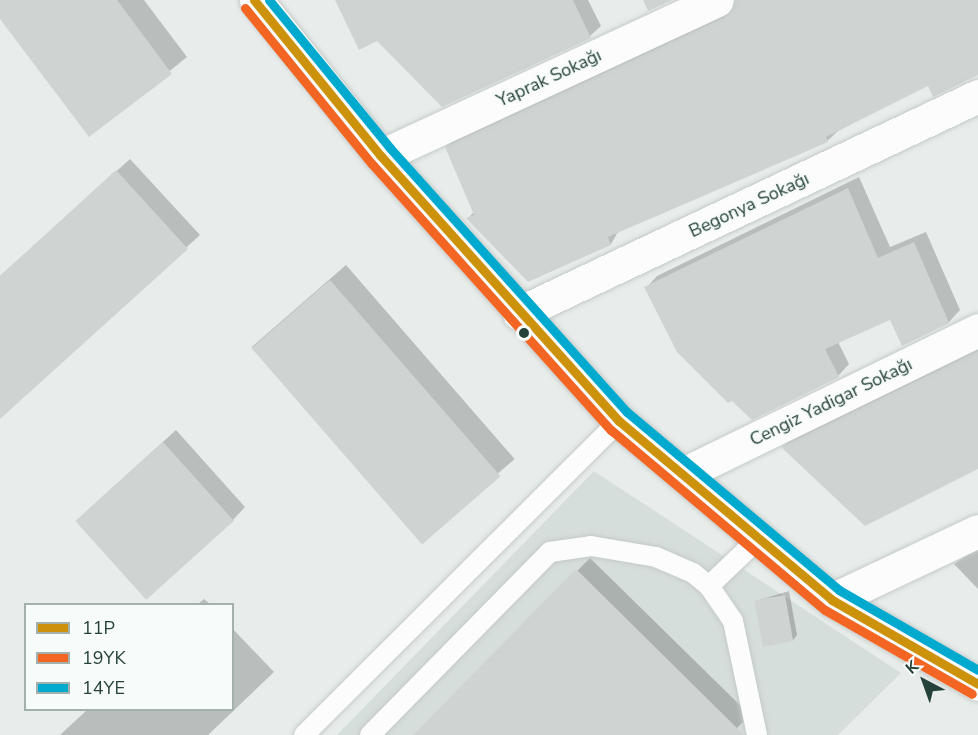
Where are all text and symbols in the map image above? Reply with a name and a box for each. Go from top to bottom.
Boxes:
street label: Yaprak Sokağı [493,44,605,112]
street label: Begonya Sokağı [686,168,812,242]
unlabelled marker [518,327,530,339]
street label: Cengiz Yadigar Sokağı [746,353,916,451]
legend [24,603,234,711]
text: 11P [82,616,115,640]
text: 19YK [82,646,126,670]
north arrow [894,651,954,711]
text: K [901,656,923,679]
text: 14YE [82,676,125,700]

